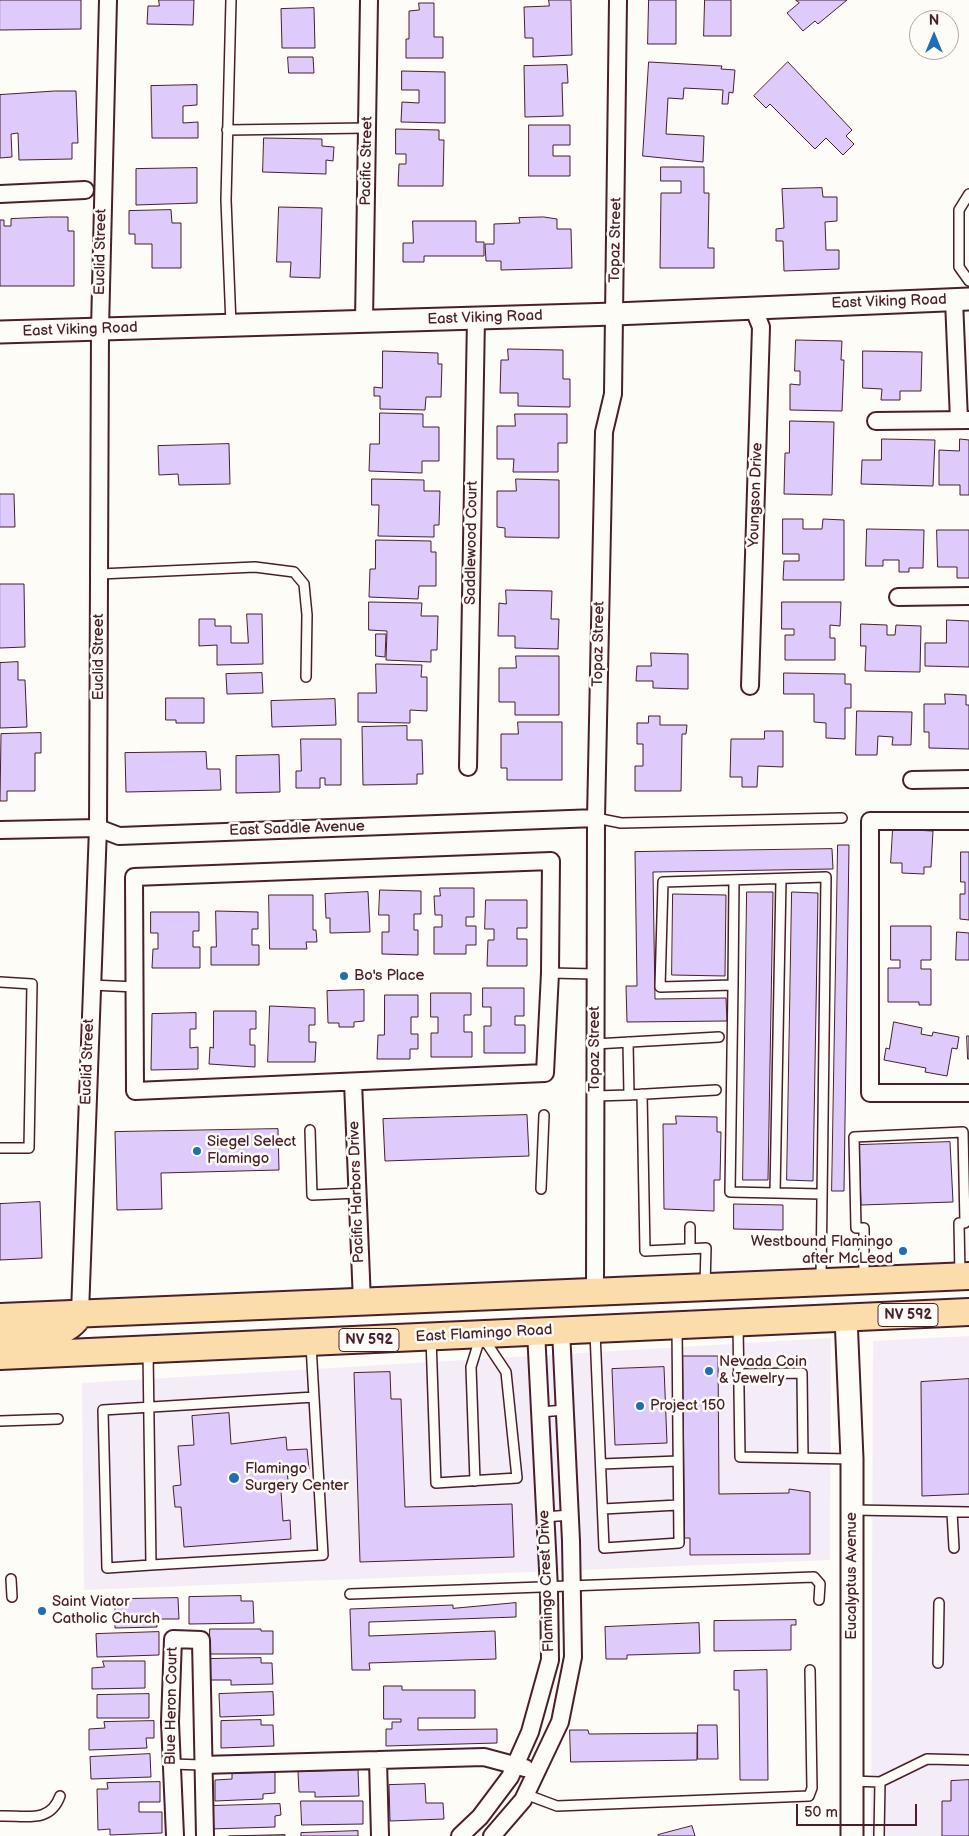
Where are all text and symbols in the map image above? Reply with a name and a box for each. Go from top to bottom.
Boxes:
north arrow [909,10,959,60]
text: N [929,12,939,29]
street label: Pacific Street [357,116,377,206]
street label: Topaz Street [606,197,626,283]
street label: Euclid Street [91,209,111,295]
street label: East Viking Road [831,291,947,313]
street label: East Viking Road [427,307,543,329]
street label: East Viking Road [22,319,138,341]
street label: Youngson Drive [745,442,767,548]
street label: Saddlewood Court [462,481,482,605]
street label: Topaz Street [589,601,609,687]
street label: Euclid Street [90,614,108,700]
street label: East Saddle Avenue [229,818,365,840]
place label: Bo's Place [354,967,424,985]
marker: Bo's Place [338,970,350,982]
street label: Topaz Street [586,1006,604,1092]
street label: Euclid Street [77,1018,99,1106]
street label: Pacific Harbors Drive [346,1121,368,1263]
place label: Siegel Select Flamingo [207,1133,296,1168]
marker: Siegel Select Flamingo [191,1145,203,1157]
place label: Westbound Flamingo after McLeod [751,1233,893,1268]
marker: Westbound Flamingo after McLeod [897,1245,909,1257]
road number: NV 592 [878,1304,938,1326]
street label: East Flamingo Road [415,1321,553,1347]
road number: NV 592 [339,1328,399,1352]
place label: Nevada Coin & Jewelry [719,1353,807,1388]
marker: Nevada Coin & Jewelry [703,1365,715,1377]
place label: Project 150 [650,1397,725,1415]
marker: Project 150 [634,1400,646,1412]
place label: Flamingo Surgery Center [245,1460,349,1495]
marker: Flamingo Surgery Center [227,1471,241,1485]
street label: Flamingo Crest Drive [536,1510,558,1652]
street label: Eucalyptus Avenue [843,1512,861,1640]
place label: Saint Viator Catholic Church [52,1593,160,1628]
marker: Saint Viator Catholic Church [36,1605,48,1617]
street label: Blue Heron Court [162,1647,182,1765]
scale bar [799,1794,920,1826]
text: 50 m [804,1803,838,1822]

